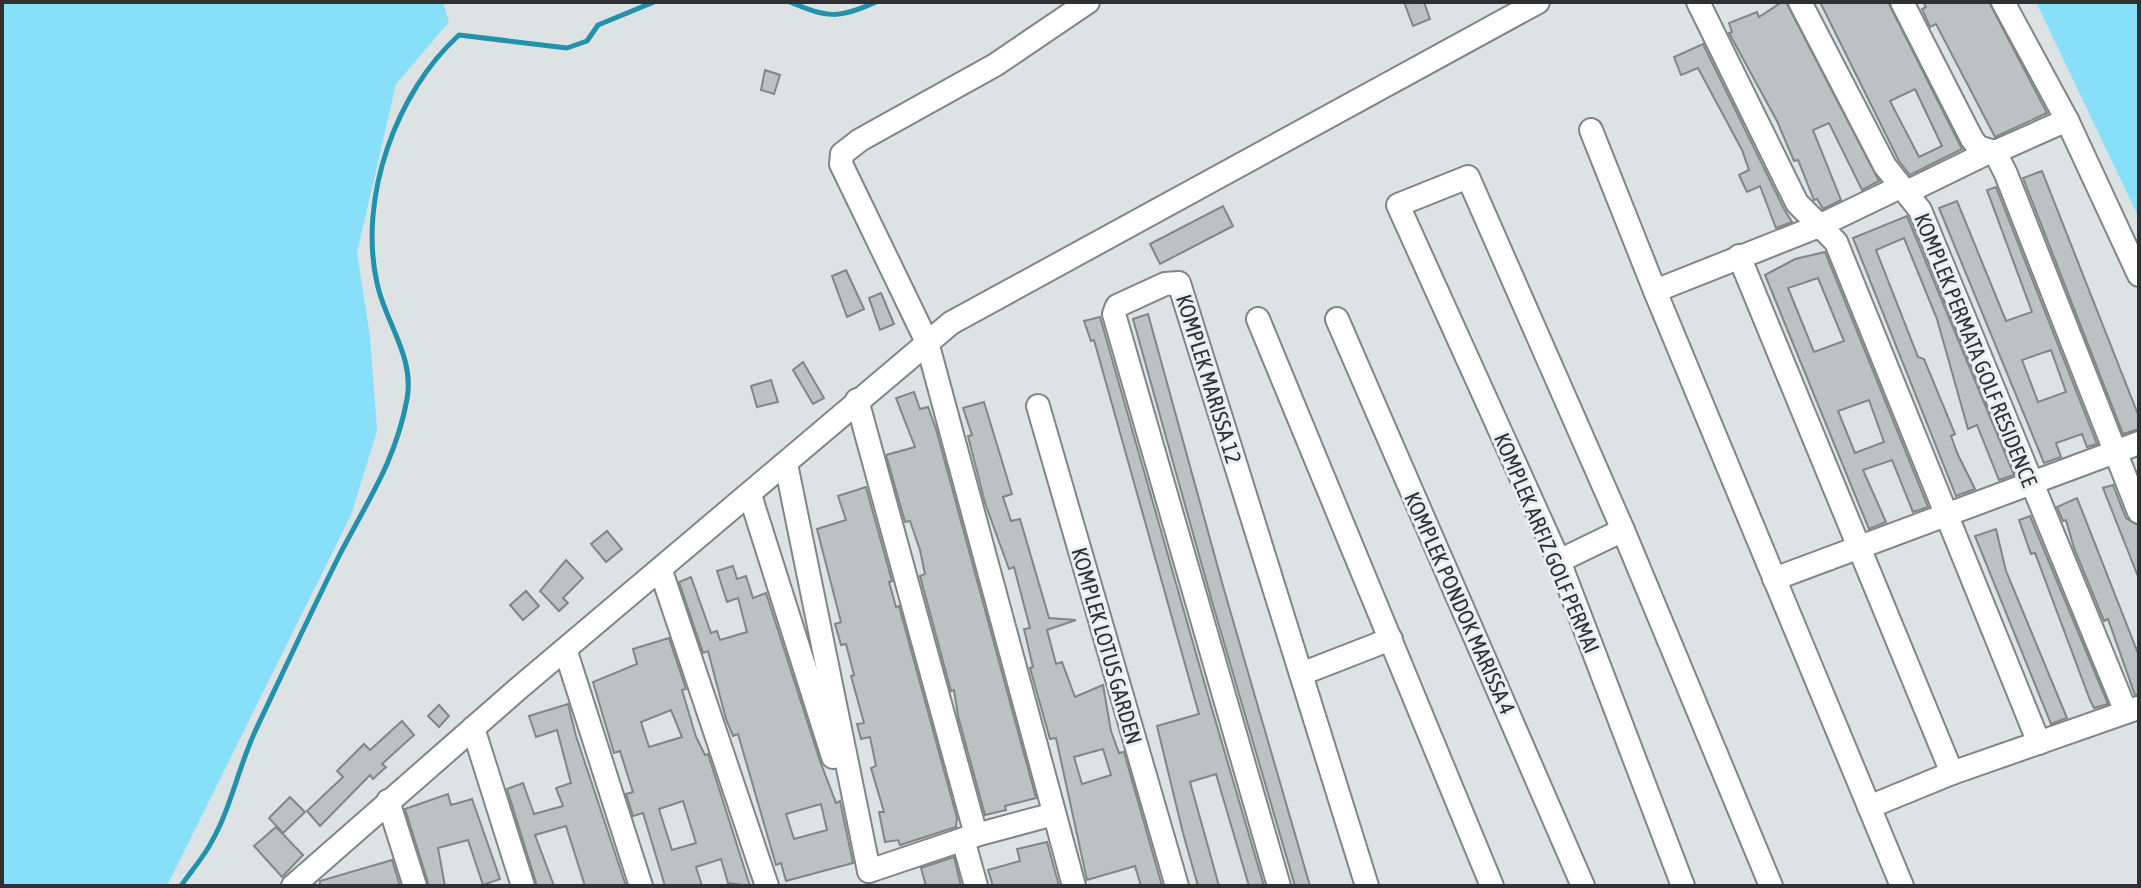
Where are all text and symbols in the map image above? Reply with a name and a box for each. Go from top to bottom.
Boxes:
street label: KOMPLEK PERMATA GOLF RESIDENCE [1909,209,2043,491]
street label: KOMPLEK MARISSA 12 [1171,291,1247,467]
street label: KOMPLEK ARFIZ GOLF PERMAI [1489,429,1605,657]
street label: KOMPLEK PONDOK MARISSA 4 [1399,488,1521,718]
street label: KOMPLEK LOTUS GARDEN [1066,545,1148,747]

